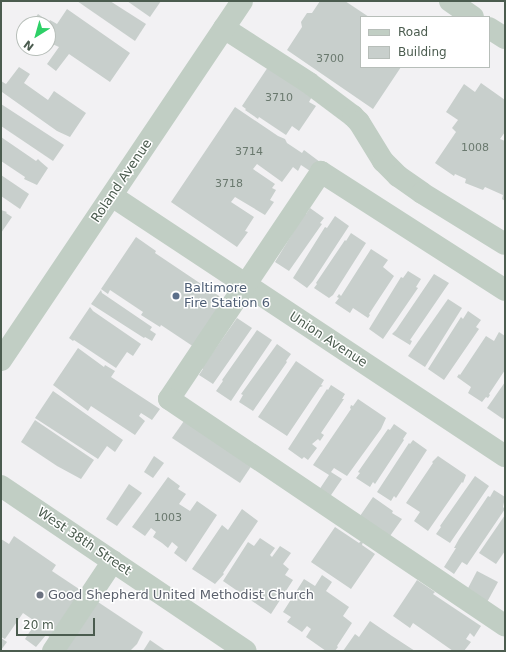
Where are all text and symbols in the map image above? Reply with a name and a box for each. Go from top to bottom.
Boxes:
north arrow [16,16,56,56]
legend [360,16,490,68]
text: Road [398,25,428,39]
text: N [21,37,37,53]
text: Building [398,45,447,59]
house number: 3700 [316,52,344,66]
house number: 3710 [265,91,293,105]
street label: Roland Avenue [88,136,156,226]
house number: 1008 [461,141,489,155]
house number: 3714 [235,145,263,159]
house number: 3718 [215,177,243,191]
place label: Baltimore Fire Station 6 [184,281,270,312]
marker: Baltimore Fire Station 6 [171,291,181,301]
street label: Union Avenue [286,309,370,371]
street label: West 38th Street [34,505,134,579]
house number: 1003 [154,511,182,525]
place label: Good Shepherd United Methodist Church [48,587,314,603]
marker: Good Shepherd United Methodist Church [35,590,45,600]
scale bar [18,610,97,636]
text: 20 m [23,618,54,632]

